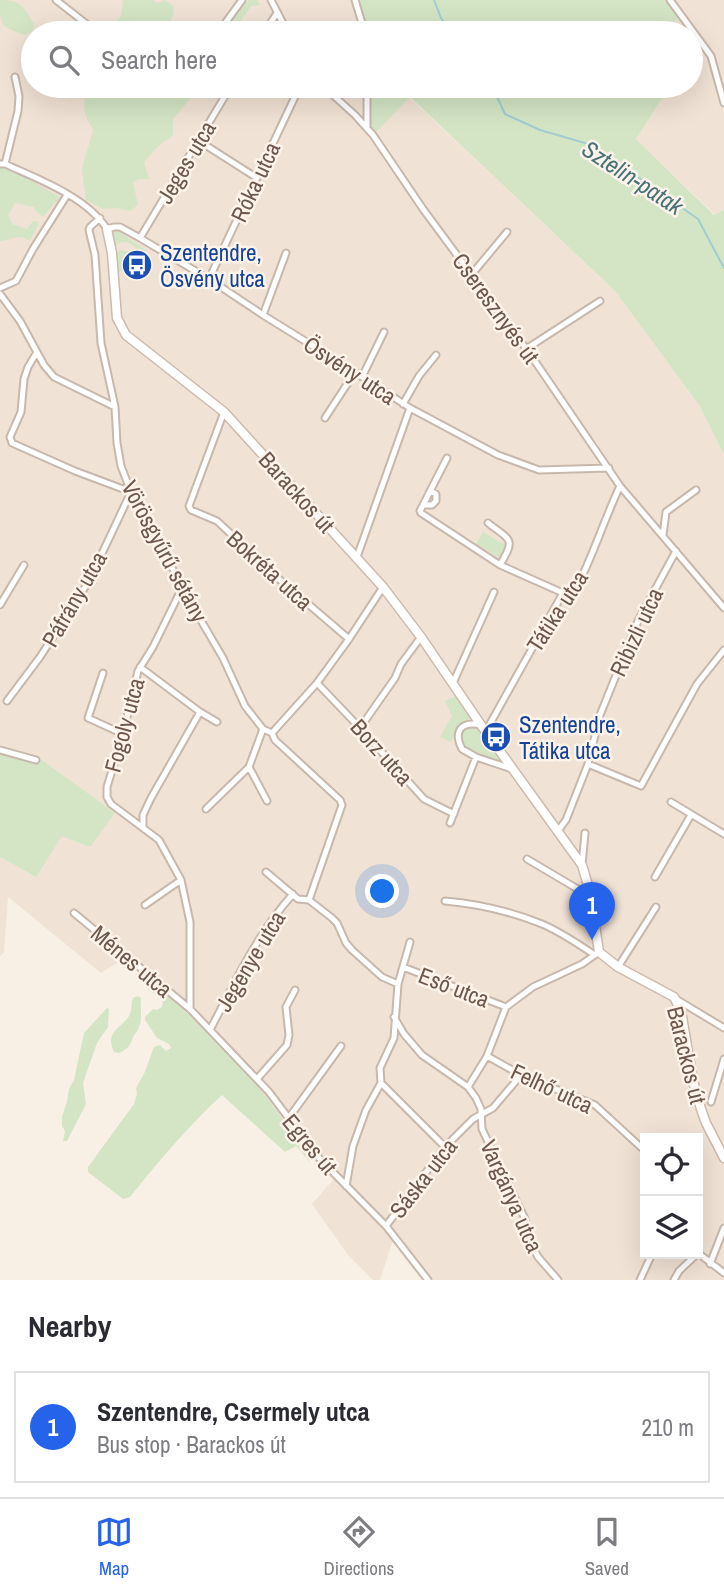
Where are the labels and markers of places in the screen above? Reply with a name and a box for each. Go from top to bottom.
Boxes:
place label: Szentendre, Ösvény utca [160,237,265,294]
bus stop icon: Szentendre, Ösvény utca [120,248,154,282]
place label: Szentendre, Tátika utca [519,709,621,766]
bus stop icon: Szentendre, Tátika utca [479,720,513,754]
pin: 1 [569,882,615,940]

